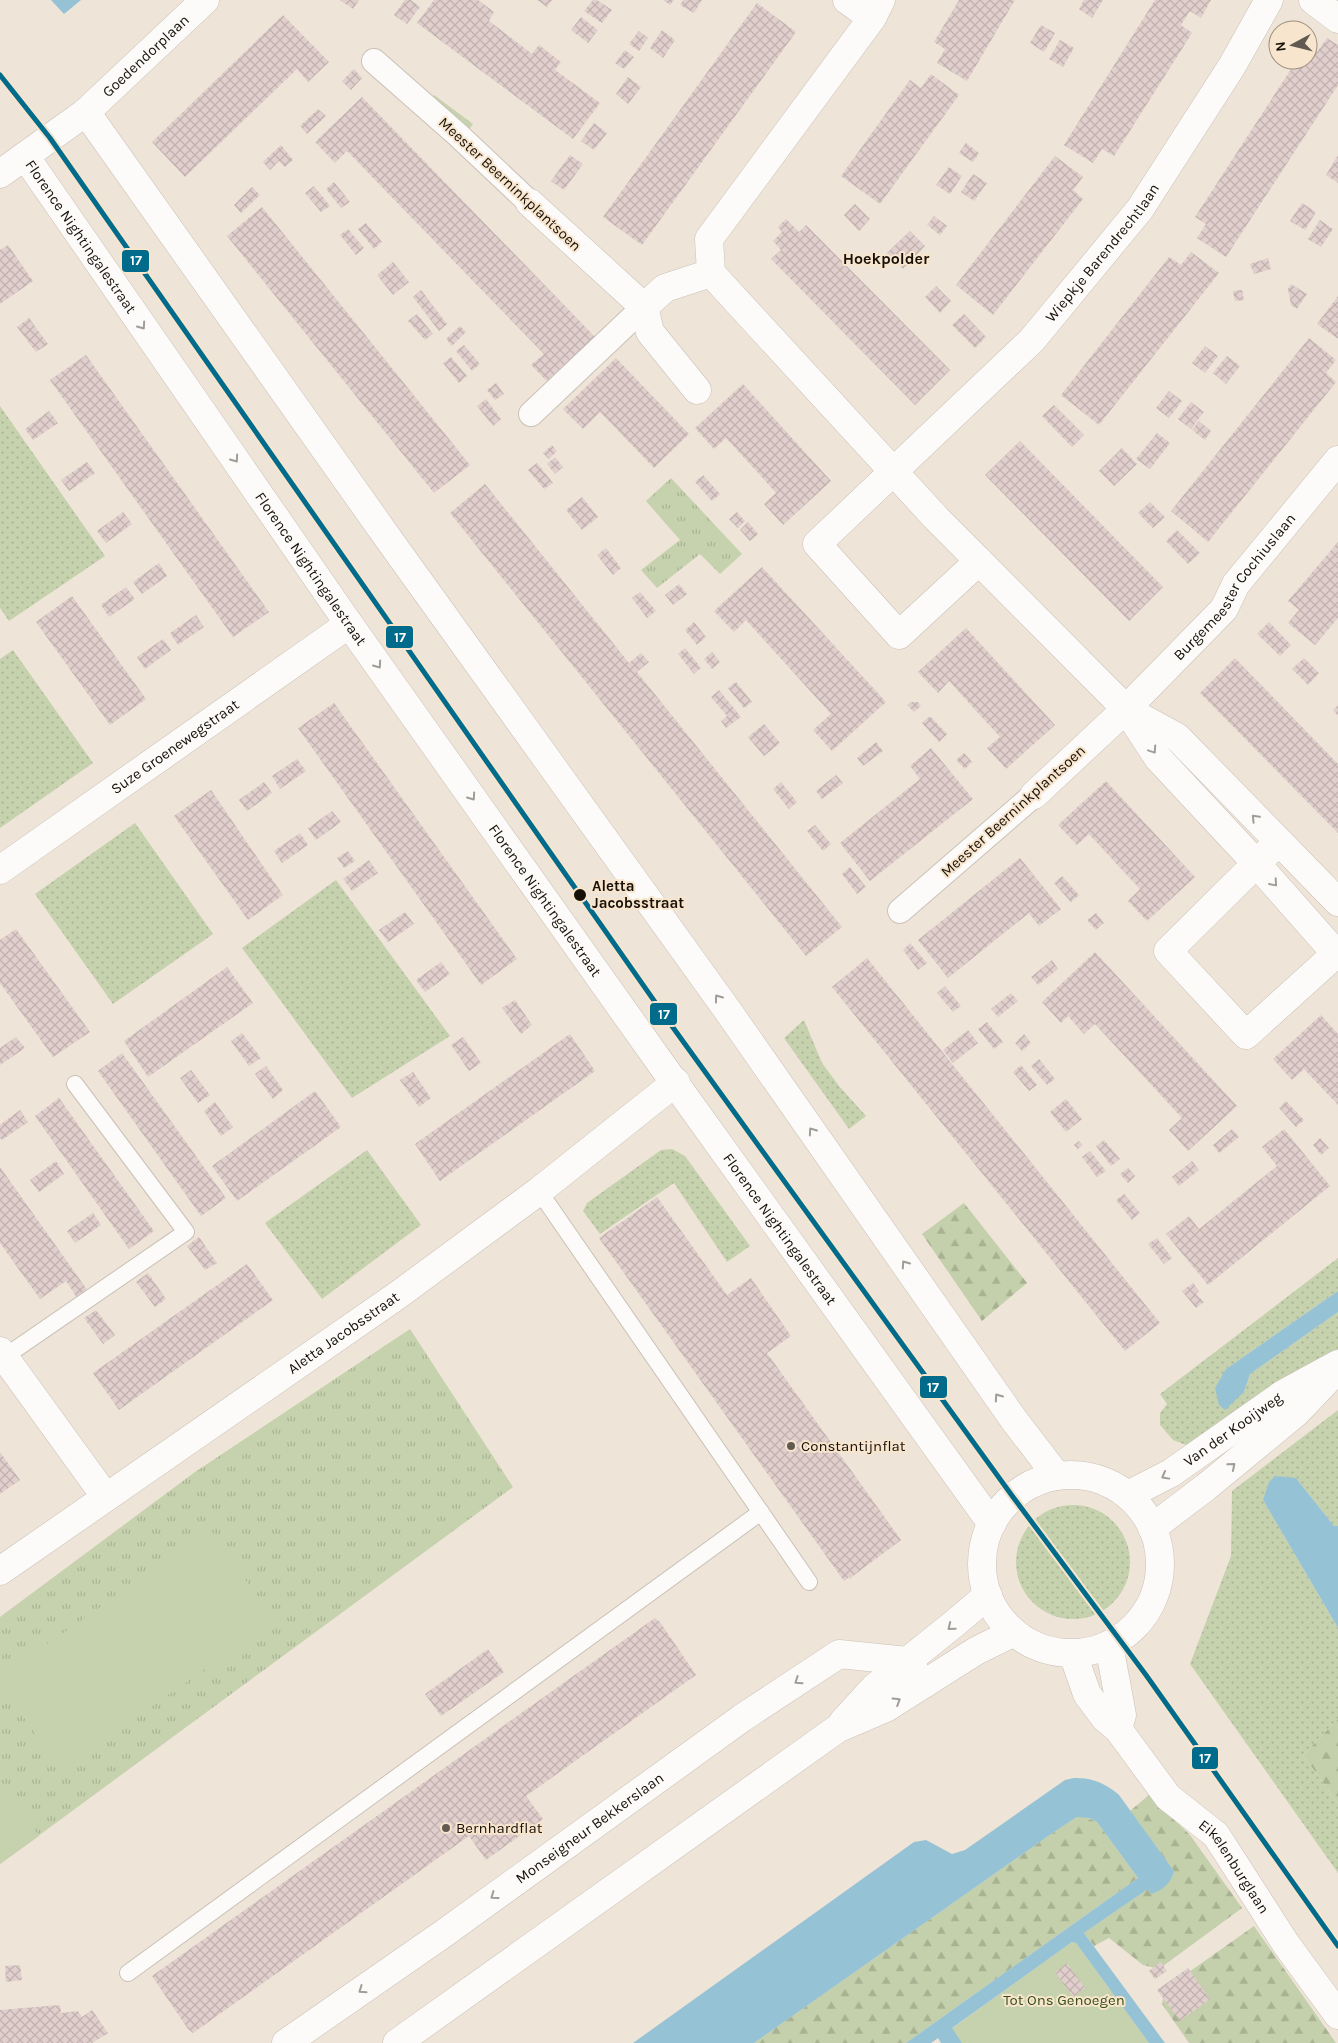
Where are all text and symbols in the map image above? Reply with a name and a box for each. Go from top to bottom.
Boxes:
street label: Goedendorplaan [99,11,193,101]
north arrow [1268,20,1318,70]
text: N [1272,41,1290,53]
street label: Meester Beerninkplantsoen [435,113,585,255]
street label: Florence Nightingalestraat [21,156,140,317]
street label: Wiepkje Barendrechtlaan [1041,180,1163,326]
line badge: 17 [121,249,150,273]
district label: Hoekpolder [843,249,930,268]
text: 17 [130,252,142,269]
one-way arrow [136,320,145,330]
one-way arrow [229,453,238,463]
street label: Florence Nightingalestraat [251,488,371,649]
street label: Burgemeester Cochiuslaan [1170,510,1299,664]
line badge: 17 [385,625,414,649]
text: 17 [394,629,406,646]
one-way arrow [372,659,381,668]
street label: Suze Groenewegstraat [107,695,243,798]
street label: Meester Beerninkplantsoen [937,741,1089,881]
one-way arrow [1147,744,1156,754]
one-way arrow [466,791,475,801]
one-way arrow [1252,815,1261,824]
street label: Florence Nightingalestraat [485,821,605,980]
place label: Aletta Jacobsstraat [592,877,684,912]
one-way arrow [1268,877,1277,886]
marker: Aletta Jacobsstraat [572,887,588,903]
one-way arrow [716,995,724,1004]
line badge: 17 [649,1002,678,1026]
text: 17 [658,1006,670,1023]
one-way arrow [809,1127,818,1137]
street label: Florence Nightingalestraat [719,1150,841,1309]
one-way arrow [902,1260,911,1270]
street label: Aletta Jacobsstraat [284,1288,403,1378]
line badge: 17 [919,1375,948,1399]
text: 17 [927,1379,939,1396]
street label: Van der Kooijweg [1180,1388,1286,1470]
one-way arrow [995,1393,1004,1403]
place label: Constantijnflat [801,1437,906,1455]
marker: Constantijnflat [785,1440,797,1452]
one-way arrow [1227,1462,1236,1471]
one-way arrow [1161,1470,1170,1480]
one-way arrow [948,1621,957,1629]
one-way arrow [795,1675,804,1684]
one-way arrow [892,1697,901,1707]
line badge: 17 [1191,1746,1219,1770]
text: 17 [1199,1750,1211,1767]
street label: Monseigneur Bekkerslaan [512,1769,667,1888]
street label: Eikelenburglaan [1195,1816,1273,1917]
place label: Bernhardflat [456,1819,543,1837]
marker: Bernhardflat [440,1822,452,1834]
one-way arrow [490,1890,500,1899]
one-way arrow [358,1984,367,1993]
park label: Tot Ons Genoegen [1003,1991,1125,2009]

